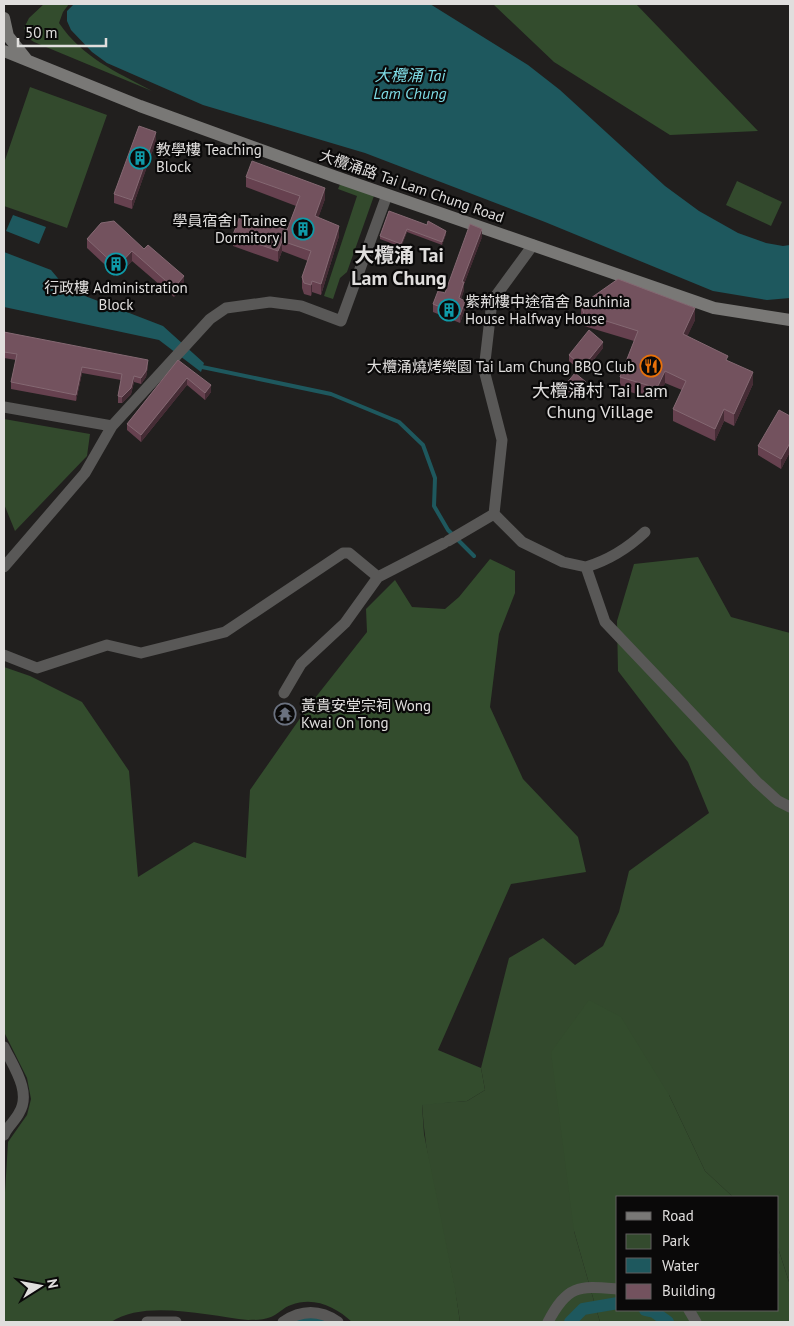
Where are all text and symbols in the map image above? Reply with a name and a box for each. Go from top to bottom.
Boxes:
scale bar [18,15,105,47]
text: 50 m [25,23,58,42]
water label: 大欖涌 Tai Lam Chung [373,65,447,103]
place label: 教學樓 Teaching Block [156,140,262,176]
street label: 大欖涌路 Tai Lam Chung Road [317,145,507,227]
building icon: 教學樓 Teaching Block [128,146,152,170]
place label: 學員宿舍I Trainee Dormitory I [173,211,287,247]
building icon: 學員宿舍I Trainee Dormitory I [291,217,315,241]
district label: 大欖涌 Tai Lam Chung [351,242,447,291]
building icon: 行政樓 Administration Block [104,252,128,276]
place label: 行政樓 Administration Block [44,278,188,314]
place label: 紫荊樓中途宿舍 Bauhinia House Halfway House [465,292,630,328]
building icon: 紫荊樓中途宿舍 Bauhinia House Halfway House [437,298,461,322]
restaurant icon: 大欖涌燒烤樂園 Tai Lam Chung BBQ Club [639,354,663,378]
place label: 大欖涌燒烤樂園 Tai Lam Chung BBQ Club [367,357,635,376]
district label: 大欖涌村 Tai Lam Chung Village [532,379,668,423]
place label: 黃貴安堂宗祠 Wong Kwai On Tong [301,696,431,732]
temple icon: 黃貴安堂宗祠 Wong Kwai On Tong [273,702,297,726]
legend [616,1196,779,1311]
text: Road [662,1206,694,1225]
text: Park [662,1231,690,1250]
text: Water [662,1256,699,1275]
north arrow [15,1261,65,1311]
text: N [43,1277,62,1290]
text: Building [662,1281,716,1300]

